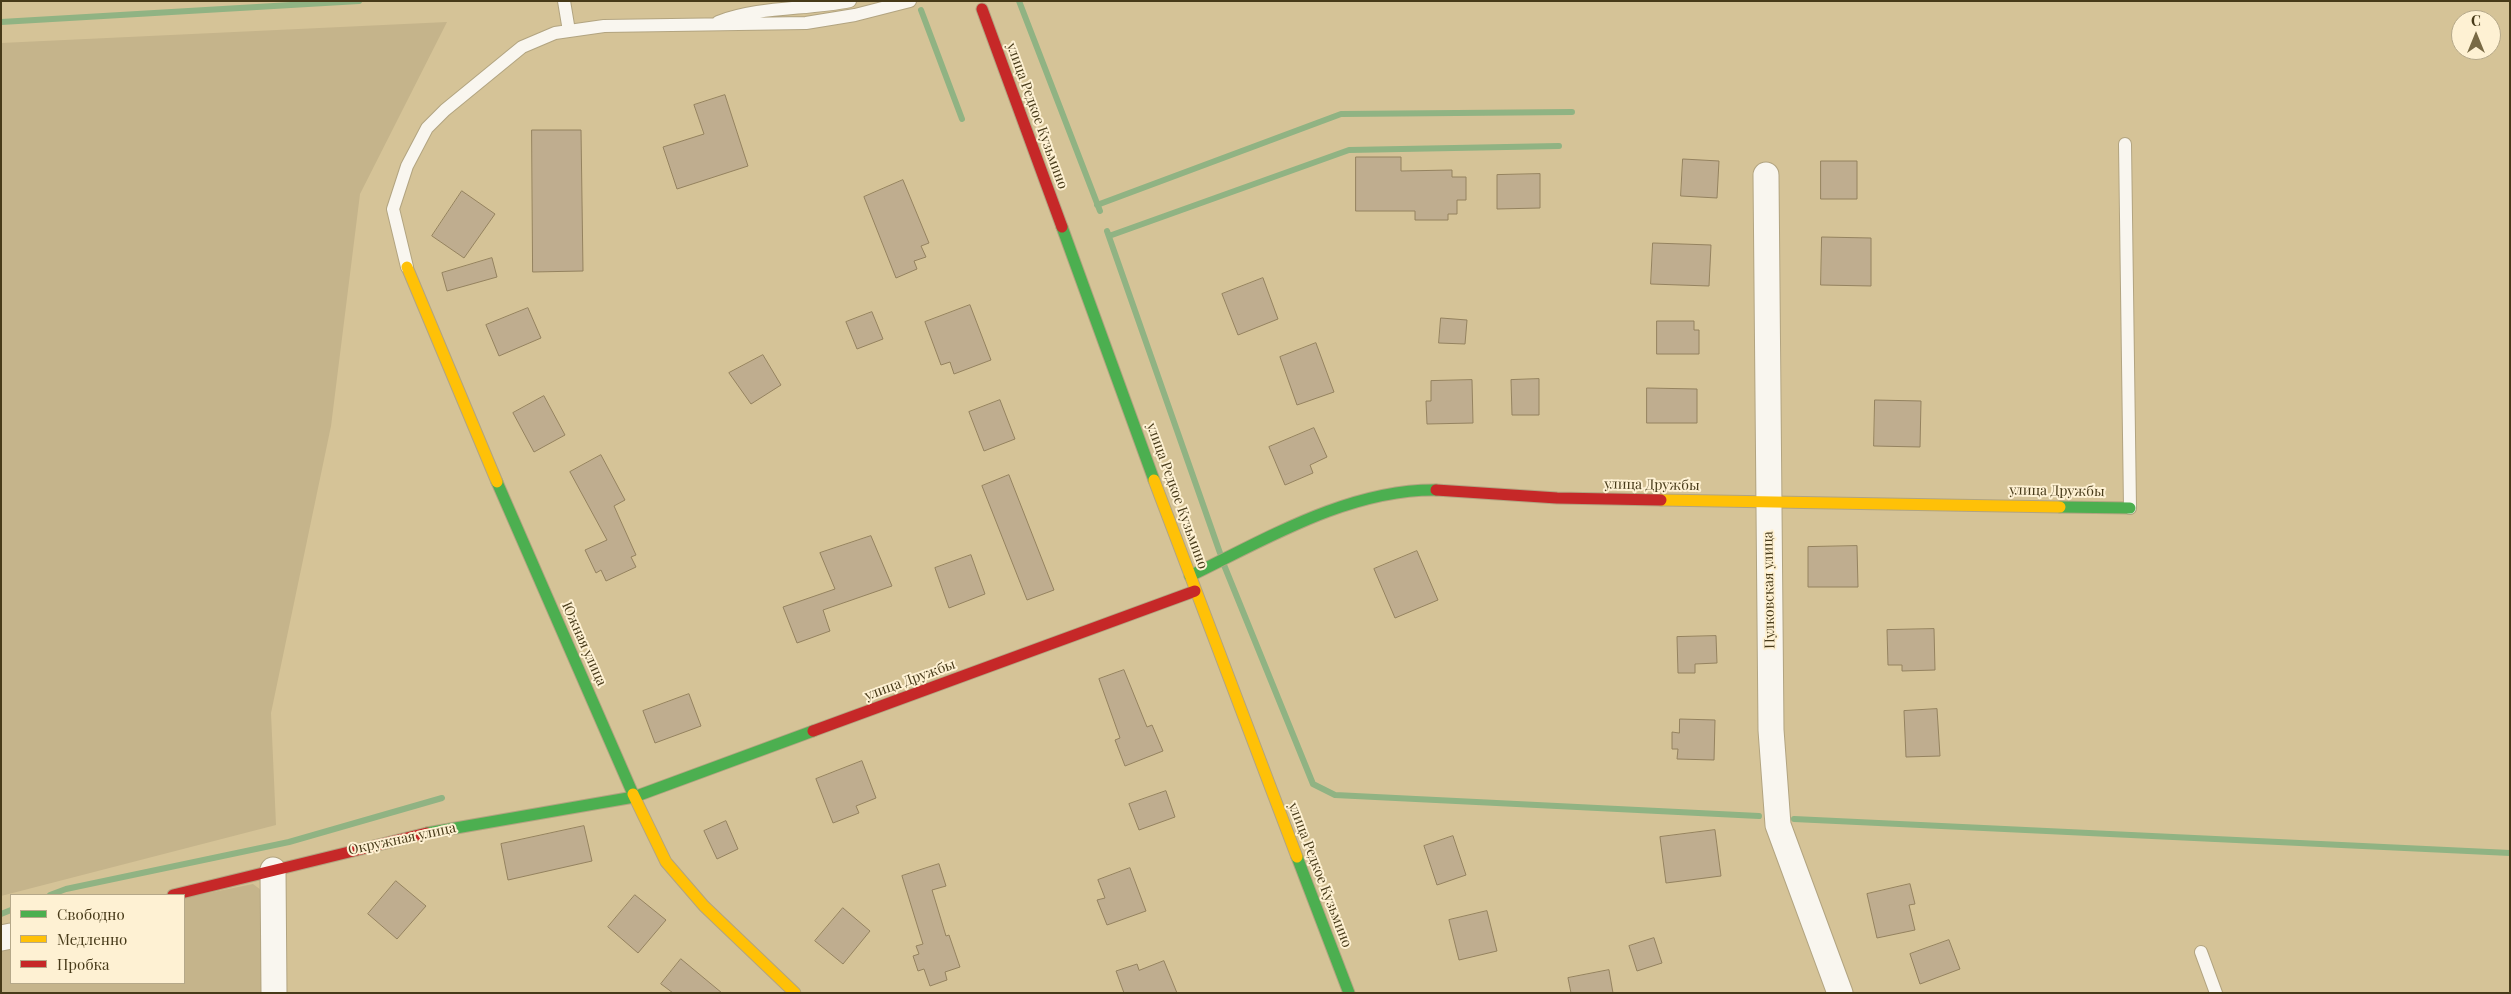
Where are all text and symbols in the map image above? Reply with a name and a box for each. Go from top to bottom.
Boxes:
north arrow [2451,10,2501,60]
text: С [2471,11,2481,30]
street label: улица Редкое Кузьмино [1003,41,1071,191]
street label: улица Редкое Кузьмино [1143,421,1211,571]
street label: улица Дружбы [1604,476,1700,494]
street label: улица Дружбы [2009,482,2105,500]
street label: Пулковская улица [1760,531,1778,649]
street label: Южная улица [558,599,610,689]
street label: улица Дружбы [862,656,958,704]
street label: улица Редкое Кузьмино [1285,800,1355,950]
street label: Окружная улица [347,819,457,859]
legend [10,894,185,984]
text: Свободно [57,904,125,924]
text: Медленно [57,929,127,949]
text: Пробка [57,954,110,974]

